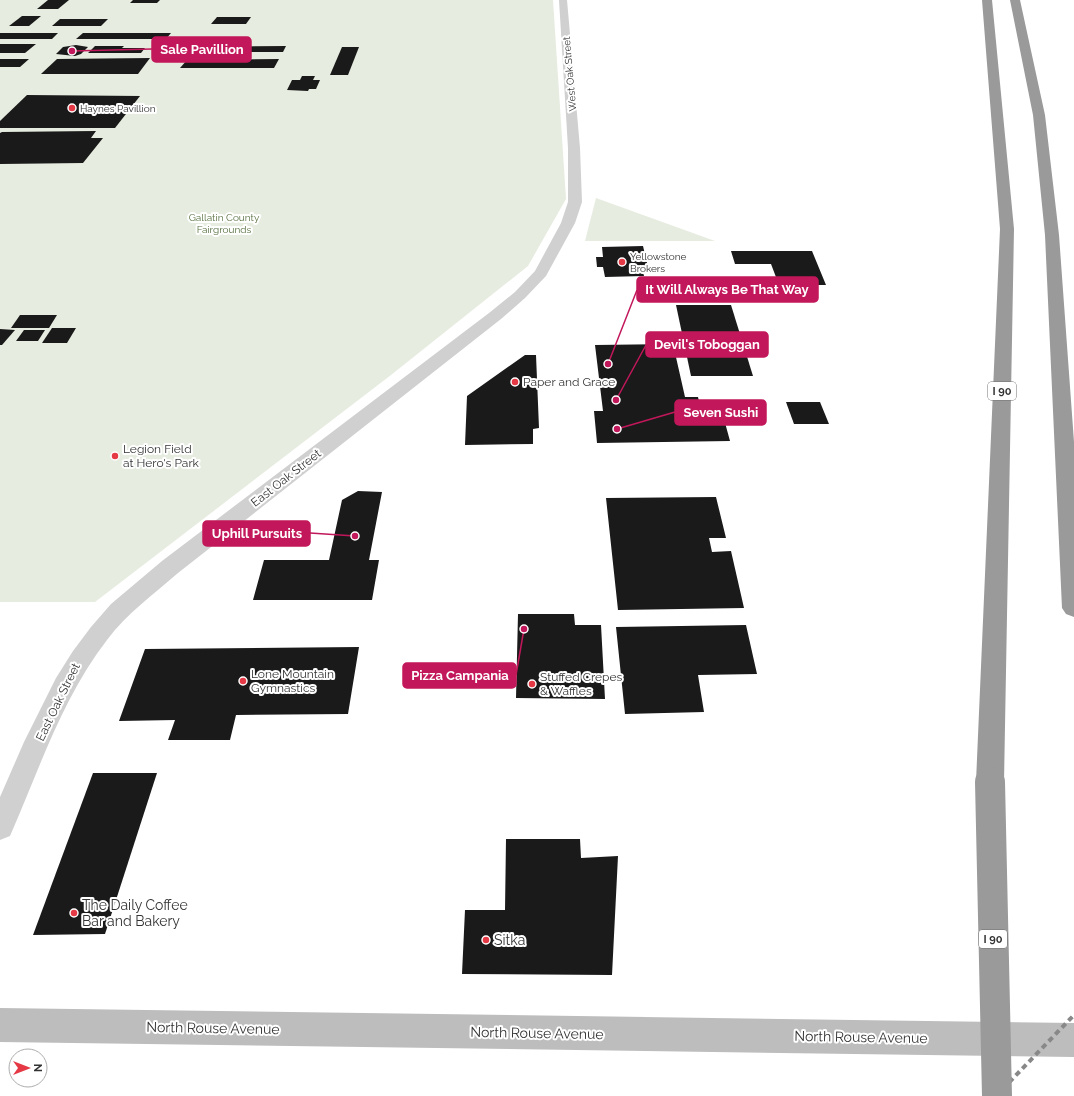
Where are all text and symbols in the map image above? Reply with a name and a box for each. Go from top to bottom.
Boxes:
street label: West Oak Street [561,36,578,112]
callout: Sale Pavillion [152,37,251,62]
text: Sale Pavillion [160,42,244,57]
marker: Haynes Pavillion [67,103,77,113]
place label: Haynes Pavillion [80,103,156,114]
park label: Gallatin County Fairgrounds [189,212,260,235]
place label: Yellowstone Brokers [630,251,687,274]
marker: Yellowstone Brokers [617,257,627,267]
callout: It Will Always Be That Way [637,277,818,302]
text: It Will Always Be That Way [645,282,809,297]
callout: Devil's Toboggan [646,332,768,357]
text: Devil's Toboggan [654,337,760,352]
place label: Paper and Grace [523,375,615,389]
marker: Paper and Grace [510,377,520,387]
road number: I 90 [988,382,1016,400]
callout: Seven Sushi [675,400,766,425]
text: Seven Sushi [684,405,758,420]
place label: Legion Field at Hero's Park [123,442,200,470]
street label: East Oak Street [248,446,324,510]
marker: Legion Field at Hero's Park [110,451,120,461]
callout: Uphill Pursuits [203,521,310,546]
text: Uphill Pursuits [212,526,303,541]
street label: East Oak Street [33,661,83,743]
callout: Pizza Campania [403,663,516,688]
place label: Lone Mountain Gymnastics [251,667,334,695]
text: Pizza Campania [411,668,509,683]
place label: Stuffed Crepes & Waffles [540,670,622,698]
marker: Lone Mountain Gymnastics [238,676,248,686]
marker: Stuffed Crepes & Waffles [527,679,537,689]
place label: The Daily Coffee Bar and Bakery [82,897,188,929]
marker: The Daily Coffee Bar and Bakery [69,908,79,918]
road number: I 90 [979,930,1007,948]
place label: Sitka [494,932,525,948]
marker: Sitka [481,935,491,945]
street label: North Rouse Avenue [146,1019,280,1037]
street label: North Rouse Avenue [470,1024,604,1042]
street label: North Rouse Avenue [794,1028,928,1046]
north arrow [8,1048,48,1088]
text: N [31,1064,44,1072]

